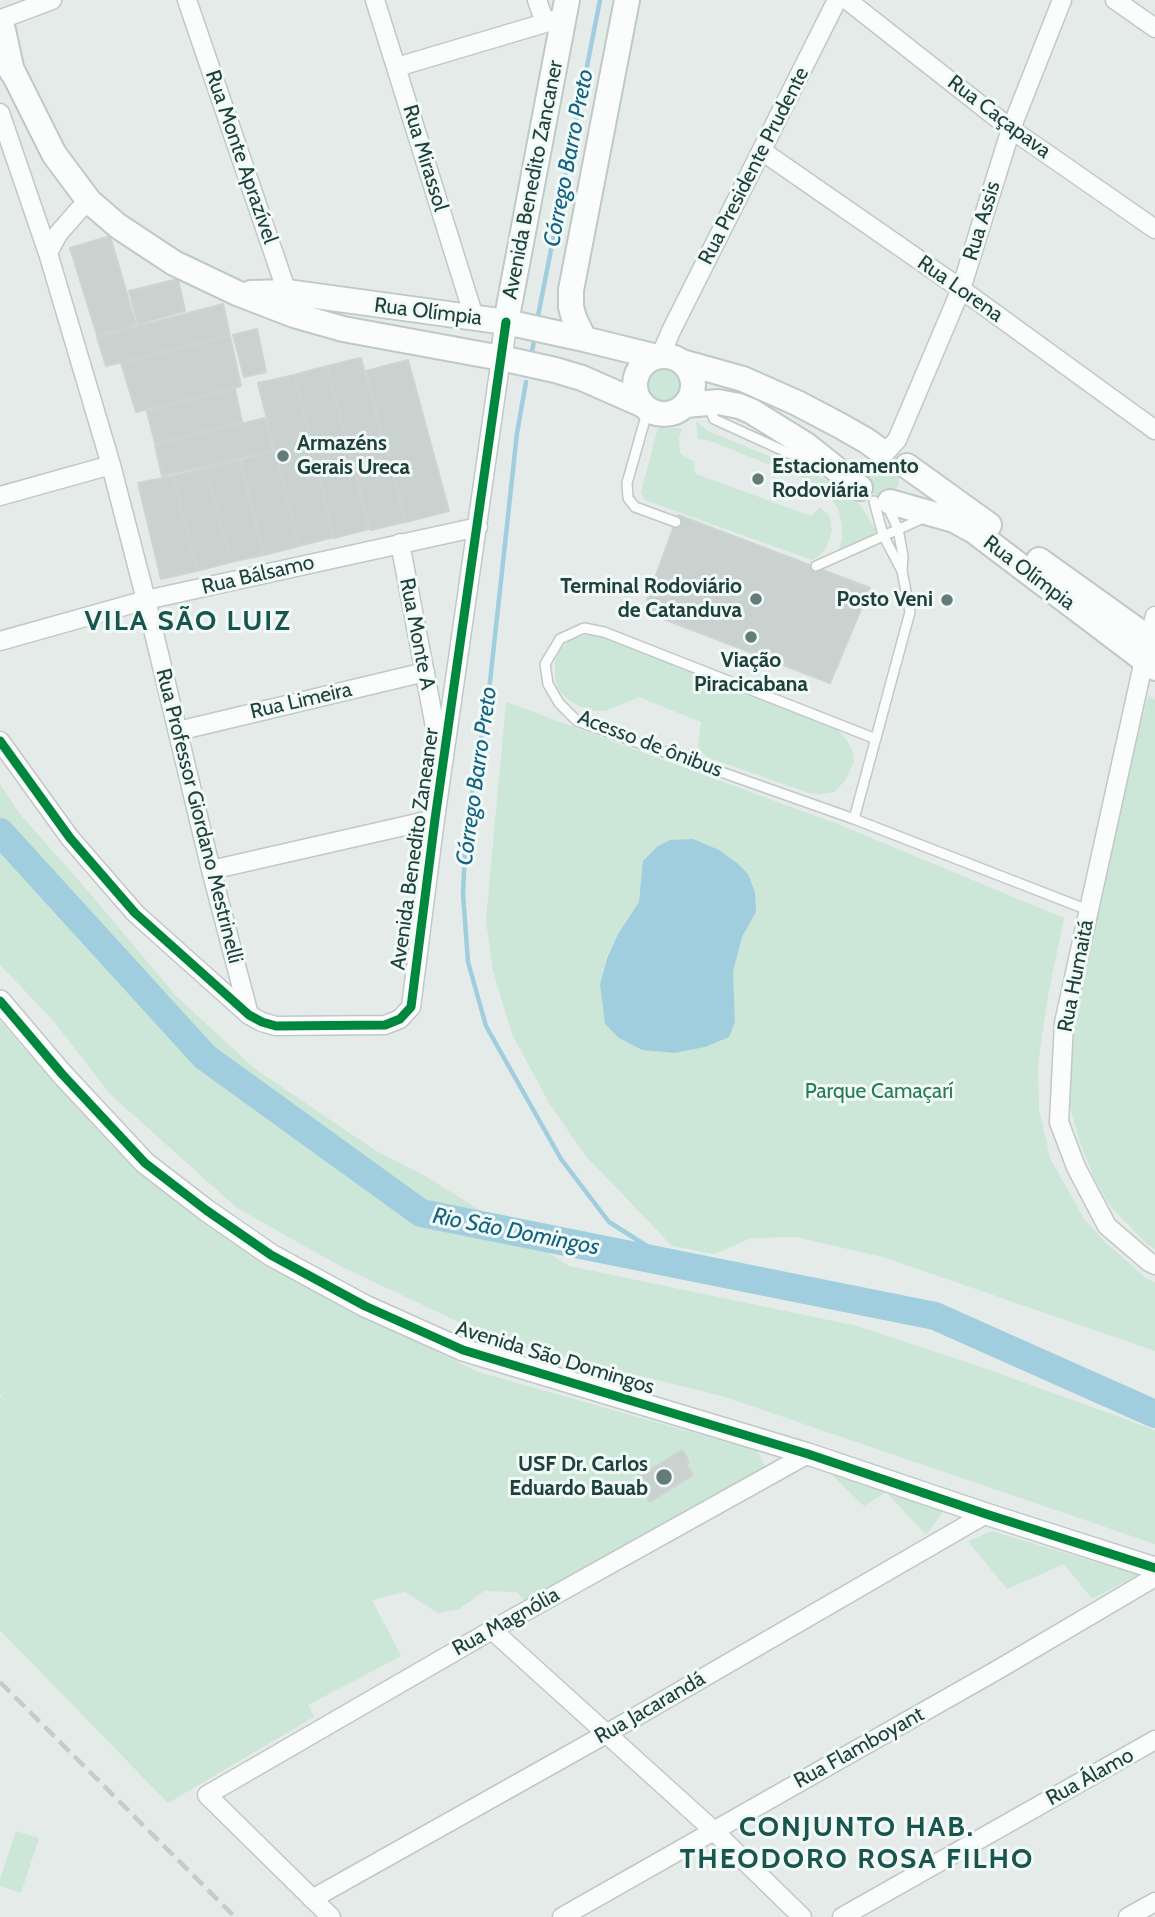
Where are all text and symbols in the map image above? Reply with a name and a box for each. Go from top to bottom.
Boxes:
street label: Avenida Benedito Zancaner [497,58,569,302]
street label: Rua Presidente Prudente [693,63,815,269]
street label: Rua Monte Aprazível [199,67,283,247]
water label: Córrego Barro Preto [538,67,600,249]
street label: Rua Caçapava [942,70,1056,164]
street label: Rua Mirassol [397,102,453,214]
street label: Rua Assis [958,178,1006,264]
street label: Rua Lorena [912,250,1008,328]
street label: Rua Olímpia [373,293,483,331]
place label: Armazéns Gerais Ureca [297,431,410,481]
marker: Armazéns Gerais Ureca [275,448,291,464]
place label: Estacionamento Rodoviária [772,454,919,504]
marker: Estacionamento Rodoviária [750,471,766,487]
street label: Rua Olímpia [978,530,1080,616]
street label: Rua Bálsamo [199,550,317,600]
place label: Terminal Rodoviário de Catanduva [560,574,742,624]
street label: Rua Monte A [394,576,440,692]
place label: Posto Veni [837,587,933,613]
marker: Terminal Rodoviário de Catanduva [748,591,764,607]
marker: Posto Veni [939,592,955,608]
district label: VILA SÃO LUIZ [86,605,290,639]
marker: Viação Piracicabana [743,629,759,645]
place label: Viação Piracicabana [694,648,808,698]
street label: Rua Professor Giordano Mestrinelli [150,666,248,966]
street label: Rua Limeira [248,677,354,725]
water label: Córrego Barro Preto [451,685,503,867]
street label: Acesso de ônibus [574,705,726,783]
street label: Avenida Benedito Zaneaner [386,726,444,972]
street label: Rua Humaitá [1053,918,1099,1034]
park label: Parque Camaçarí [805,1079,953,1105]
water label: Rio São Domingos [430,1202,602,1262]
street label: Avenida São Domingos [453,1316,657,1400]
place label: USF Dr. Carlos Eduardo Bauab [509,1452,648,1502]
marker: USF Dr. Carlos Eduardo Bauab [654,1467,674,1487]
street label: Rua Magnólia [448,1582,564,1662]
street label: Rua Jacarandá [590,1666,710,1750]
street label: Rua Flamboyant [790,1702,928,1794]
street label: Rua Álamo [1042,1743,1138,1811]
district label: CONJUNTO HAB. THEODORO ROSA FILHO [682,1811,1032,1877]

